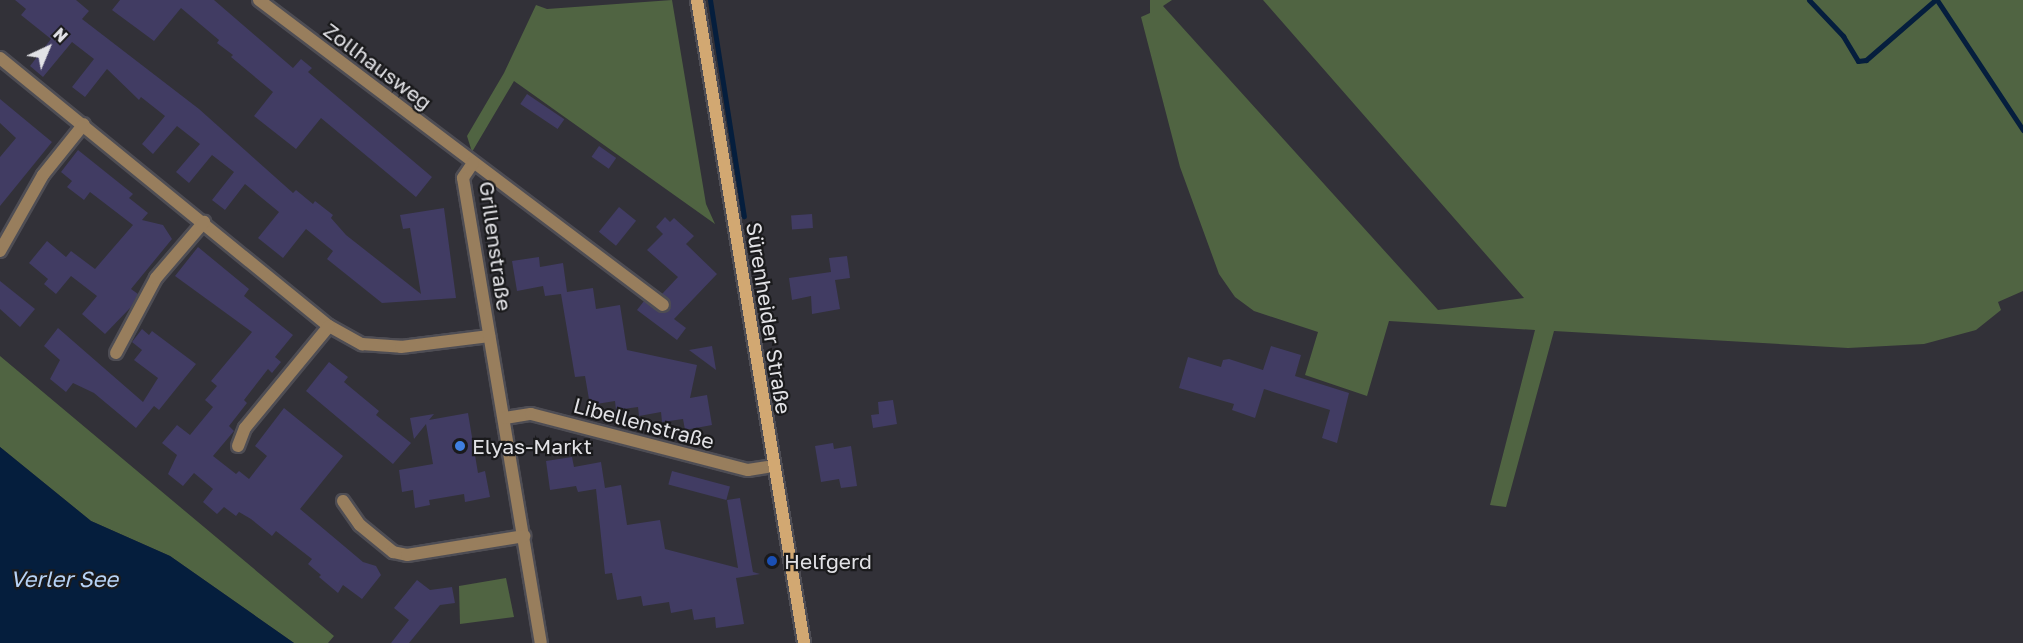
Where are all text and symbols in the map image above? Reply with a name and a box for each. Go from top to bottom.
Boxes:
street label: Zollhausweg [319,17,437,115]
north arrow [18,18,78,78]
text: N [49,24,72,46]
street label: Grillenstraße [474,180,518,312]
street label: Sürenheider Straße [741,220,797,416]
street label: Libellenstraße [571,392,717,454]
place label: Elyas-Markt [472,433,592,459]
marker: Elyas-Markt [453,439,467,453]
place label: Helfgerd [784,548,872,574]
marker: Helfgerd [765,554,779,568]
water label: Verler See [10,566,118,592]

